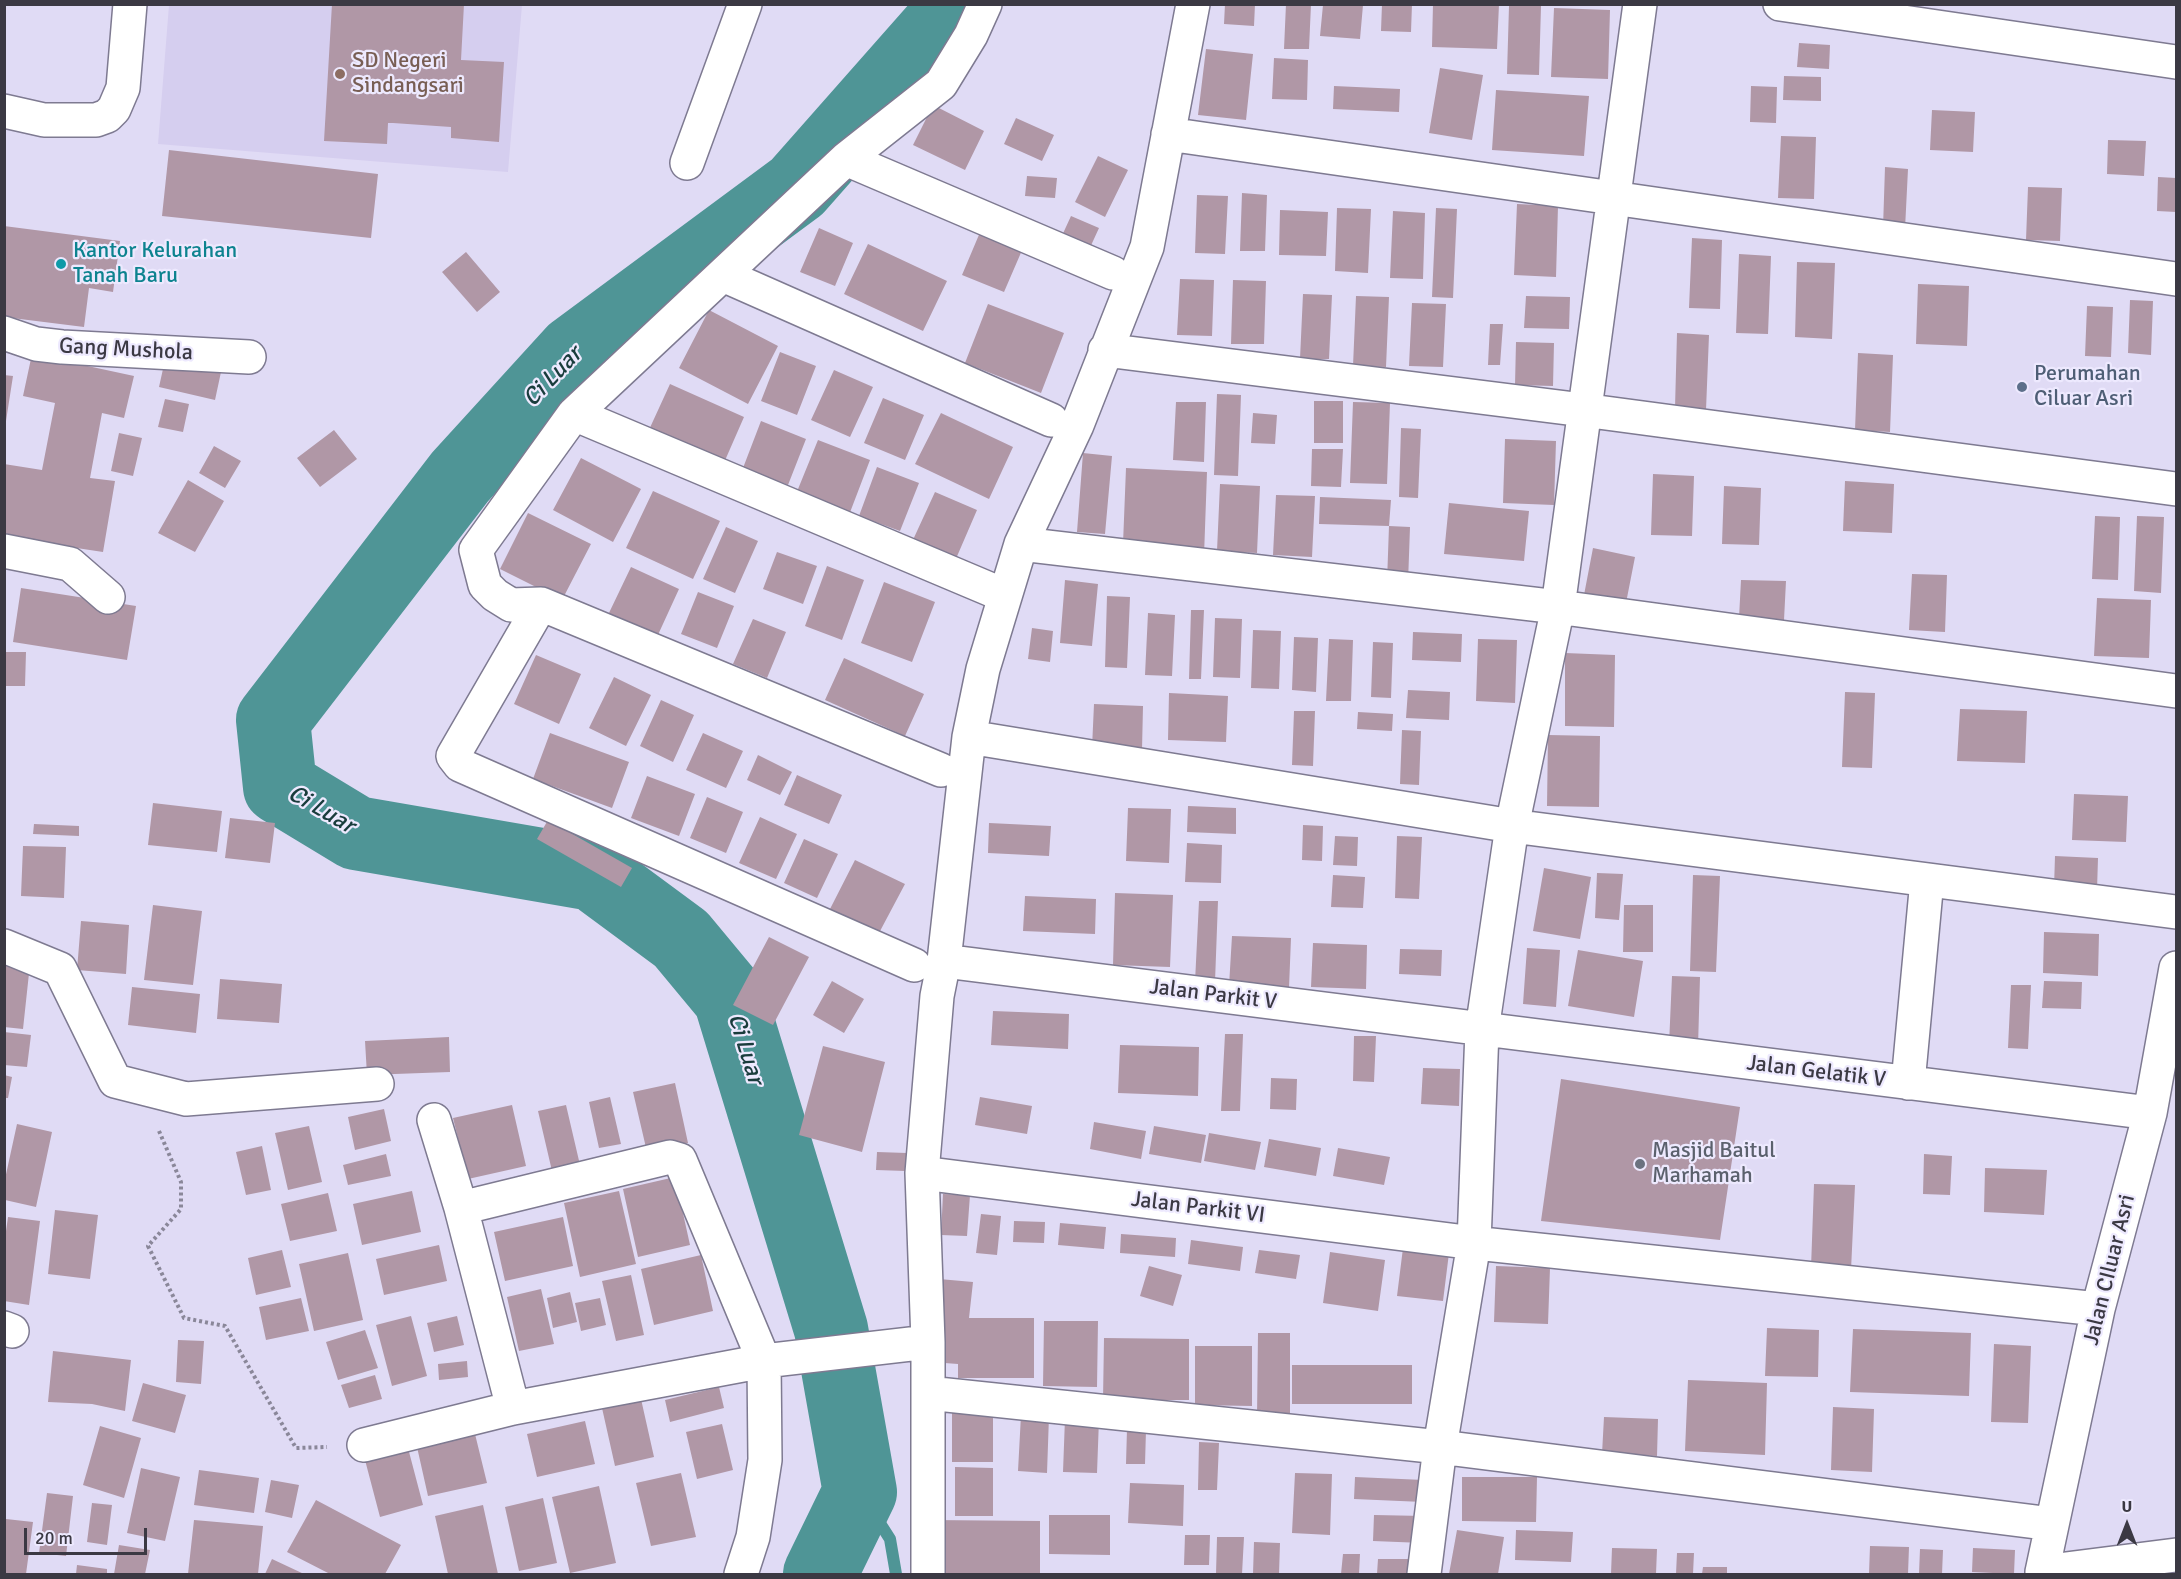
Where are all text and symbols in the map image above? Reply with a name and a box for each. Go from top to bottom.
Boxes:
place label: SD Negeri Sindangsari [352,48,464,100]
marker: SD Negeri Sindangsari [333,67,347,81]
place label: Kantor Kelurahan Tanah Baru [73,238,237,290]
marker: Kantor Kelurahan Tanah Baru [54,257,68,271]
street label: Gang Mushola [58,333,194,367]
water label: Ci Luar [518,341,588,413]
place label: Perumahan Ciluar Asri [2034,361,2141,412]
marker: Perumahan Ciluar Asri [2015,380,2029,394]
water label: Ci Luar [282,779,360,841]
street label: Jalan Parkit V [1148,974,1278,1016]
water label: Ci Luar [721,1010,769,1088]
street label: Jalan Gelatik V [1745,1050,1887,1094]
place label: Masjid Baitul Marhamah [1652,1138,1776,1190]
marker: Masjid Baitul Marhamah [1633,1157,1647,1171]
street label: Jalan Parkit VI [1130,1187,1266,1229]
street label: Jalan CIluar Asri [2079,1192,2141,1348]
north arrow [2097,1495,2157,1555]
text: U [2122,1497,2132,1517]
scale bar [27,1516,150,1554]
text: 20 m [35,1527,73,1549]

